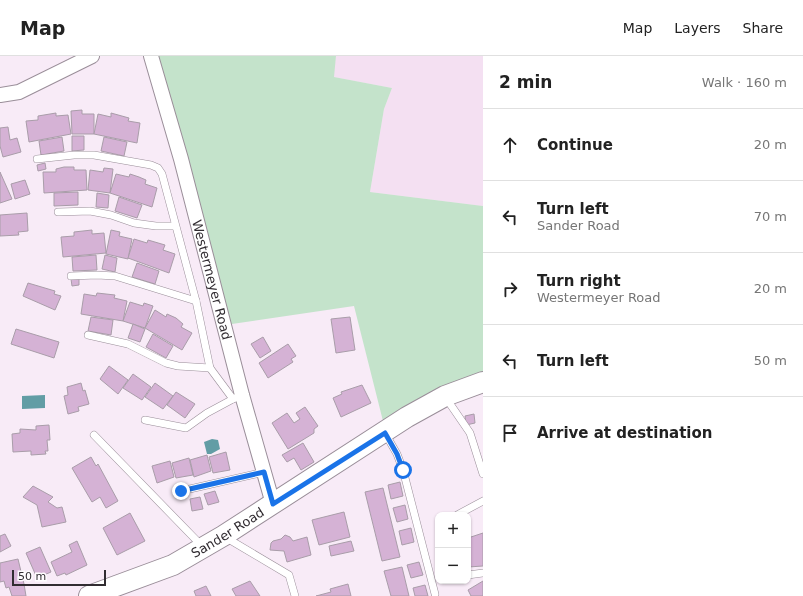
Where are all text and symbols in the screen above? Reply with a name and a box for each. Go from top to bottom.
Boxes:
text: Map [20,17,65,39]
text: Map [623,20,652,36]
text: Layers [674,20,721,36]
text: Share [743,20,783,36]
text: 2 min [499,72,552,92]
text: Walk · 160 m [702,75,787,90]
icon: ahead [499,134,521,156]
text: Continue [537,136,613,154]
text: 20 m [754,137,787,152]
text: Turn left [537,200,609,218]
icon: left [499,206,521,228]
text: 70 m [754,209,787,224]
street label: Westermeyer Road [189,218,234,342]
text: Sander Road [537,218,620,233]
text: Turn right [537,272,621,290]
icon: right [499,278,521,300]
text: 20 m [754,281,787,296]
text: Westermeyer Road [537,290,661,305]
icon: left [499,350,521,372]
text: Turn left [537,352,609,370]
text: 50 m [754,353,787,368]
icon: arrive [499,422,521,444]
text: Arrive at destination [537,424,712,442]
route start [394,461,412,479]
route end [172,482,190,500]
street label: Sander Road [189,505,267,561]
map controls [435,512,471,584]
button: + [435,512,471,548]
button: − [435,548,471,584]
scale bar [12,568,106,587]
text: 50 m [18,570,46,583]

